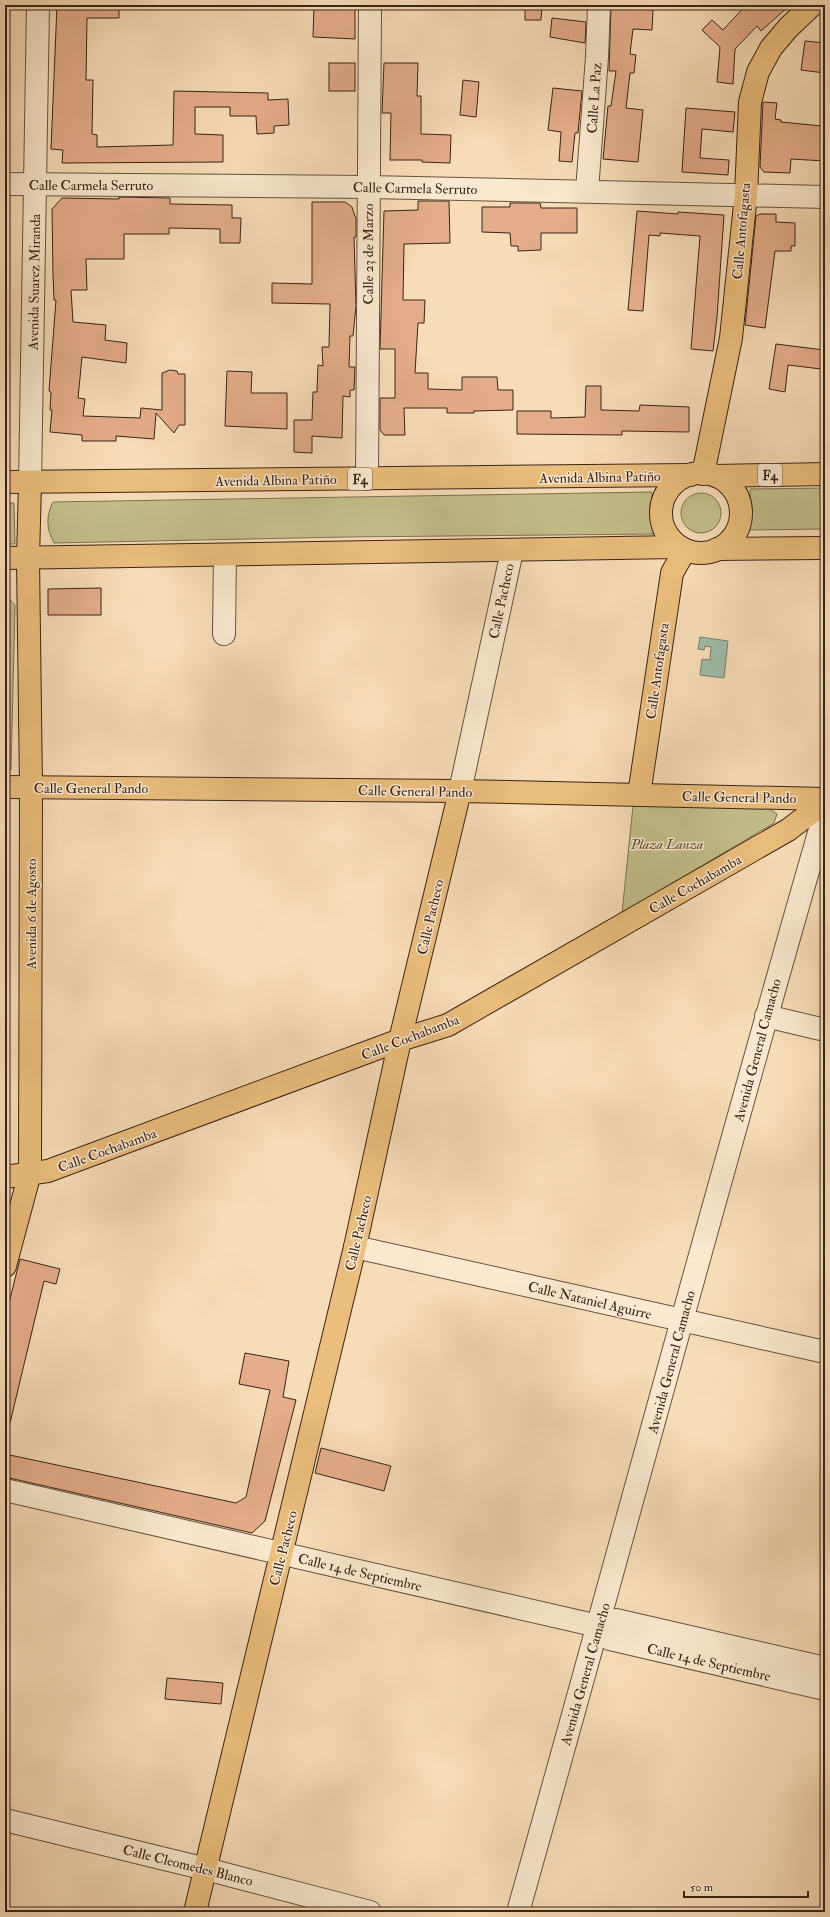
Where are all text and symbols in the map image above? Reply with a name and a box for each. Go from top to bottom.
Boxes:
street label: Calle La Paz [584,62,605,134]
street label: Calle Carmela Serruto [29,177,153,194]
street label: Calle Carmela Serruto [353,179,478,198]
street label: Calle Antofagasta [729,182,754,280]
street label: Calle 23 de Marzo [360,203,377,304]
street label: Avenida Suarez Miranda [25,213,44,351]
road number: F4 [758,464,782,486]
road number: F4 [348,468,372,490]
street label: Avenida Albina Patiño [538,468,661,487]
street label: Avenida Albina Patiño [214,471,337,490]
street label: Calle Pacheco [485,562,518,640]
street label: Calle Antofagasta [642,622,673,720]
street label: Calle General Pando [34,780,148,797]
street label: Calle General Pando [358,782,473,801]
street label: Calle General Pando [682,788,797,807]
park label: Plaza Lanza [630,836,704,853]
street label: Calle Cochabamba [646,851,745,918]
street label: Avenida 6 de Agosto [23,858,40,971]
street label: Calle Pacheco [414,878,447,956]
street label: Avenida General Camacho [730,977,785,1124]
street label: Calle Cochabamba [359,1011,462,1064]
street label: Calle Cochabamba [56,1125,159,1176]
street label: Calle Pacheco [342,1194,375,1272]
street label: Calle Nataniel Aguirre [526,1278,654,1323]
street label: Avenida General Camacho [644,1289,699,1436]
street label: Calle Pacheco [266,1509,301,1587]
street label: Calle 14 de Septiembre [296,1550,424,1596]
street label: Avenida General Camacho [557,1601,614,1748]
street label: Calle 14 de Septiembre [645,1640,773,1686]
street label: Calle Cleomedes Blanco [121,1841,255,1890]
scale bar [684,1873,808,1899]
text: 50 m [690,1880,714,1895]

